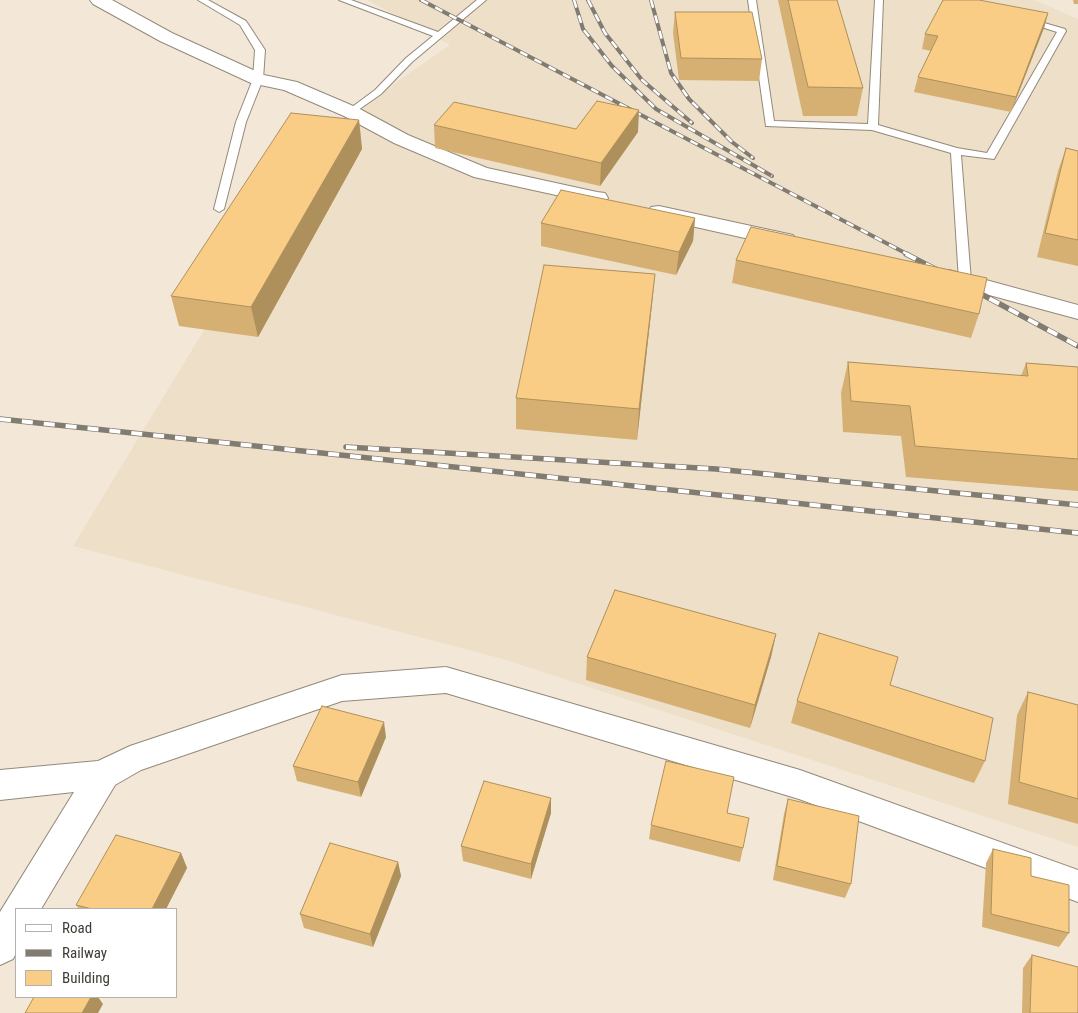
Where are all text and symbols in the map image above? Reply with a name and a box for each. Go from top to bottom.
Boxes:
legend [15,908,178,998]
text: Road [62,919,92,937]
text: Railway [62,944,107,962]
text: Building [62,969,110,987]

